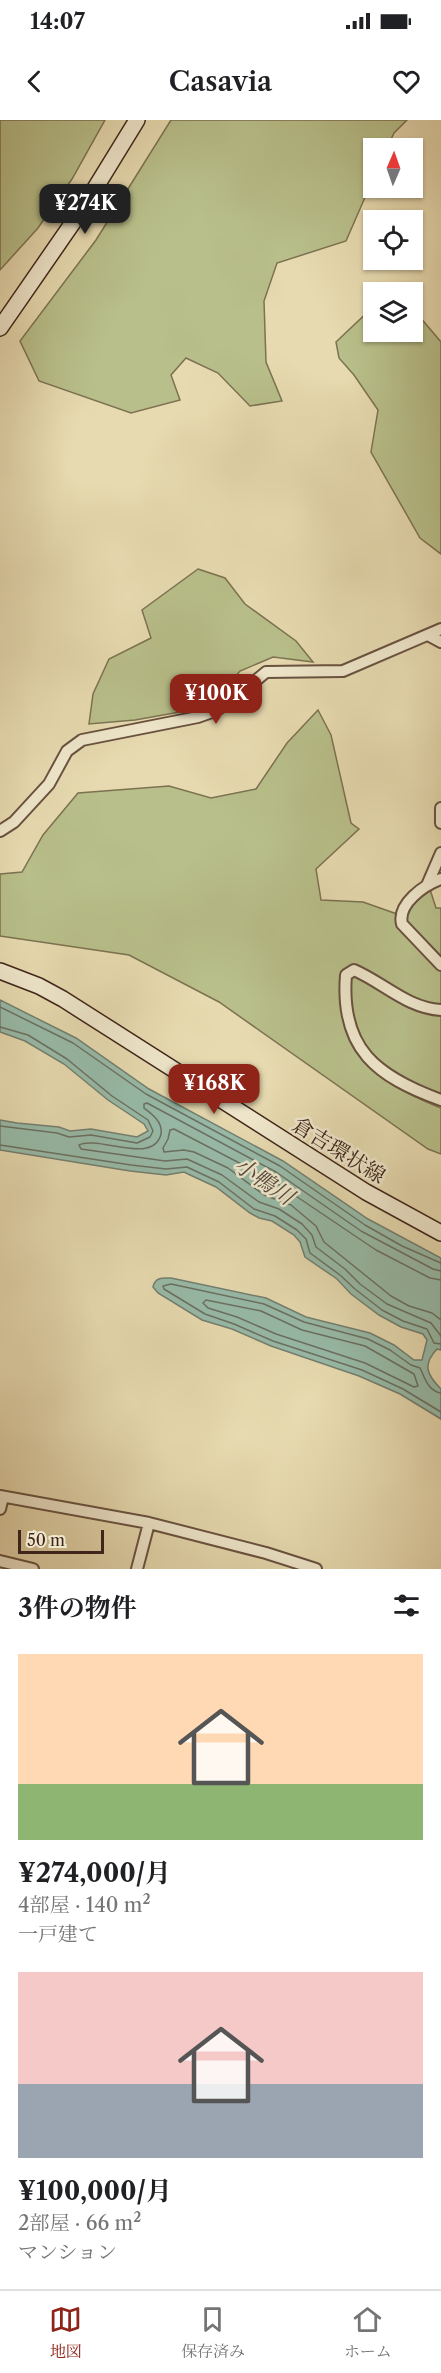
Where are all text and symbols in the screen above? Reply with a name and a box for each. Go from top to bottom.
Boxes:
text: 14:07 [30,8,85,35]
icon: back [18,65,51,98]
text: Casavia [169,65,272,98]
icon: heart [390,65,423,98]
north arrow [363,138,423,198]
map controls [363,138,423,342]
pin: ¥274K [43,184,127,235]
text: ¥274K [53,191,117,215]
button: locate [363,210,423,270]
button: layers [363,282,423,342]
pin: ¥100K [174,674,258,725]
text: ¥100K [184,681,248,705]
pin: ¥168K [172,1064,256,1115]
text: ¥168K [183,1071,245,1095]
street label: 倉吉環状線 [288,1112,390,1188]
water label: 小鴨川 [229,1151,301,1212]
scale bar [18,1527,104,1554]
text: 50 m [27,1530,65,1550]
icon: filters [390,1589,423,1622]
text: 3件の物件 [18,1592,137,1624]
icon: home [167,1693,275,1801]
text: ¥274,000/月 [18,1857,171,1889]
text: 4部屋 · 140 m² [18,1893,151,1917]
text: 一戸建て [18,1922,98,1946]
icon: home [167,2011,275,2119]
text: ¥100,000/月 [18,2175,172,2207]
text: 2部屋 · 66 m² [18,2211,141,2235]
text: マンション [18,2240,117,2264]
tab: 地図 [49,2303,82,2362]
tab: 保存済み [181,2303,245,2362]
tab: ホーム [344,2303,392,2362]

